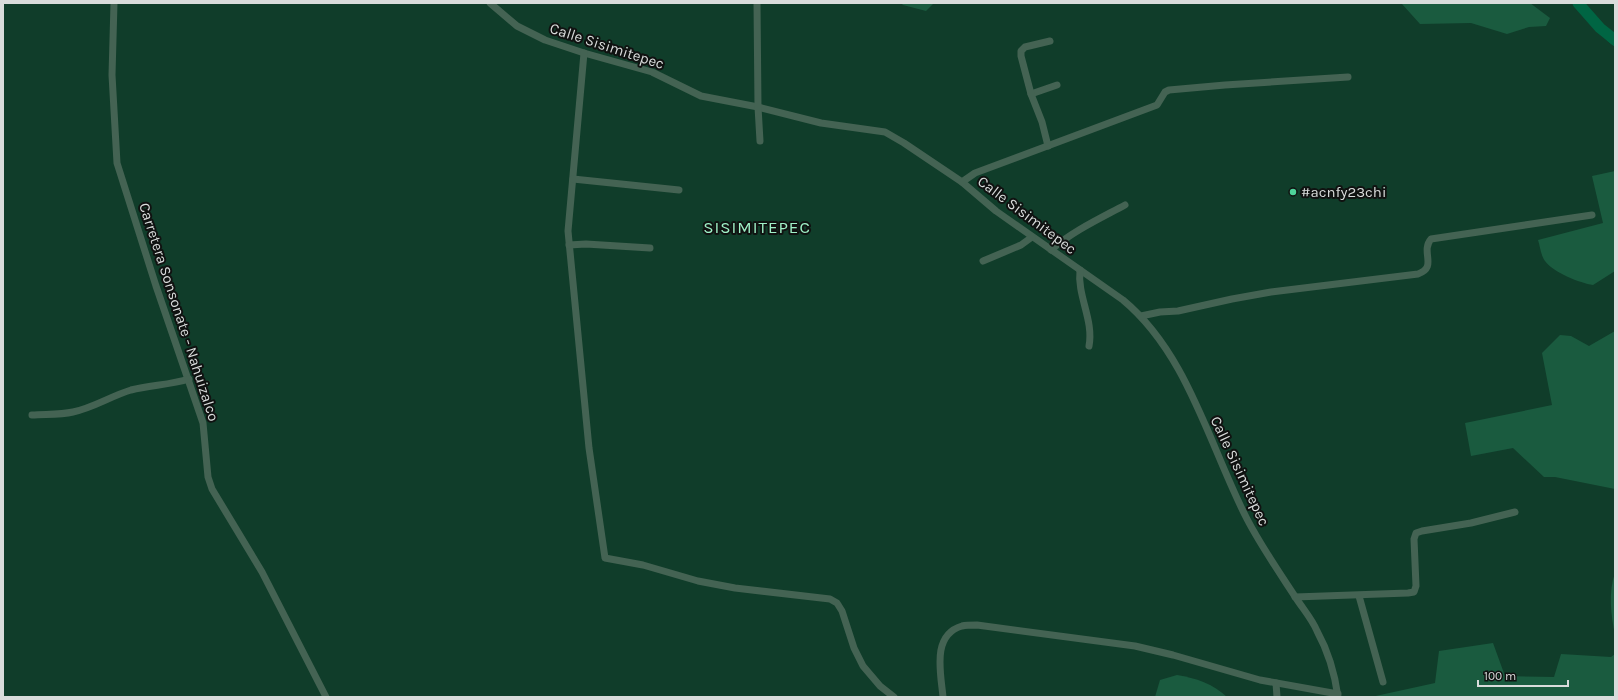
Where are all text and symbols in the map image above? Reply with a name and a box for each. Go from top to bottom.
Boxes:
street label: Calle Sisimitepec [548,19,666,73]
street label: Calle Sisimitepec [974,172,1080,258]
place label: #acnfy23chi [1301,183,1386,201]
marker: #acnfy23chi [1288,187,1298,197]
street label: Carretera Sonsonate - Nahuizalco [135,201,223,423]
district label: SISIMITEPEC [703,217,811,237]
street label: Calle Sisimitepec [1207,413,1273,529]
scale bar [1478,662,1568,688]
text: 100 m [1484,669,1516,683]

